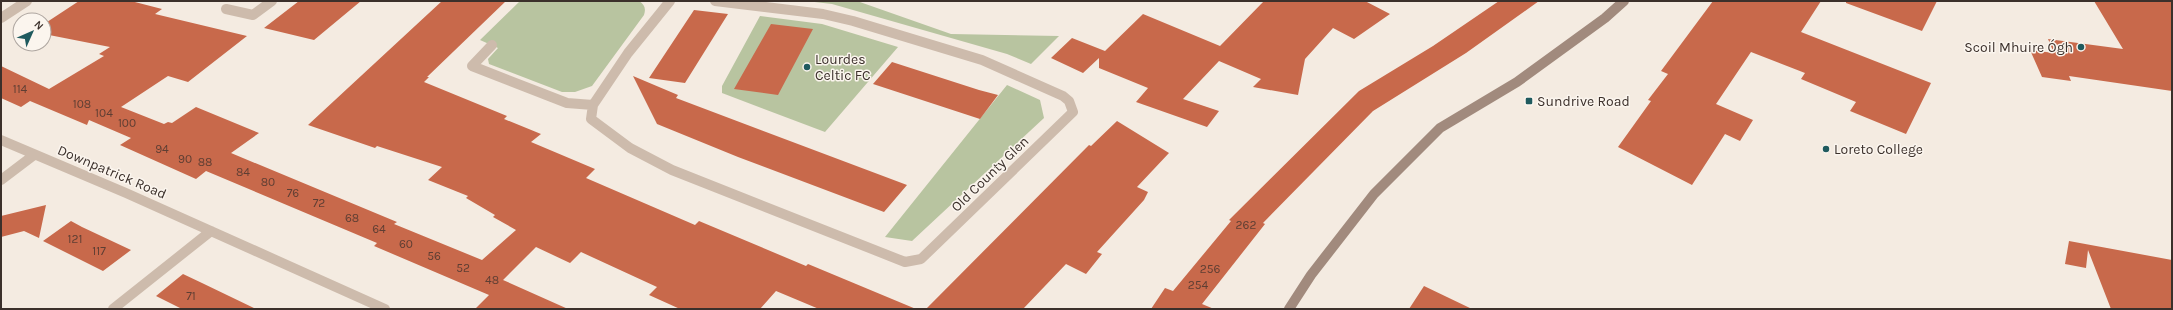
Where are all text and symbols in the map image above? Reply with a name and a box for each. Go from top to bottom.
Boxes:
north arrow [12,12,52,52]
text: N [31,18,46,33]
place label: Scoil Mhuire Ógh [1964,39,2073,56]
marker: Scoil Mhuire Ógh [2076,42,2086,52]
place label: Lourdes Celtic FC [815,51,871,84]
marker: Lourdes Celtic FC [802,62,812,72]
house number: 114 [13,82,28,96]
place label: Sundrive Road [1537,93,1630,110]
marker: Sundrive Road [1524,96,1534,106]
house number: 108 [73,97,91,111]
house number: 104 [95,106,113,120]
house number: 100 [118,116,136,130]
street label: Old County Glen [948,133,1032,215]
street label: Downpatrick Road [55,141,169,203]
place label: Loreto College [1834,141,1923,158]
house number: 94 [155,142,169,156]
marker: Loreto College [1821,144,1831,154]
house number: 90 [178,152,192,166]
house number: 88 [198,155,212,169]
house number: 84 [236,165,250,179]
house number: 80 [261,175,275,189]
house number: 76 [287,186,299,200]
house number: 72 [313,196,325,210]
house number: 68 [345,211,359,225]
house number: 262 [1236,218,1256,232]
house number: 64 [372,222,386,236]
house number: 121 [68,232,82,246]
house number: 60 [399,237,413,251]
house number: 117 [92,244,106,258]
house number: 56 [427,249,441,263]
house number: 52 [456,261,470,275]
house number: 256 [1200,262,1220,276]
house number: 48 [485,273,499,287]
house number: 254 [1188,278,1209,292]
house number: 71 [186,289,196,303]

